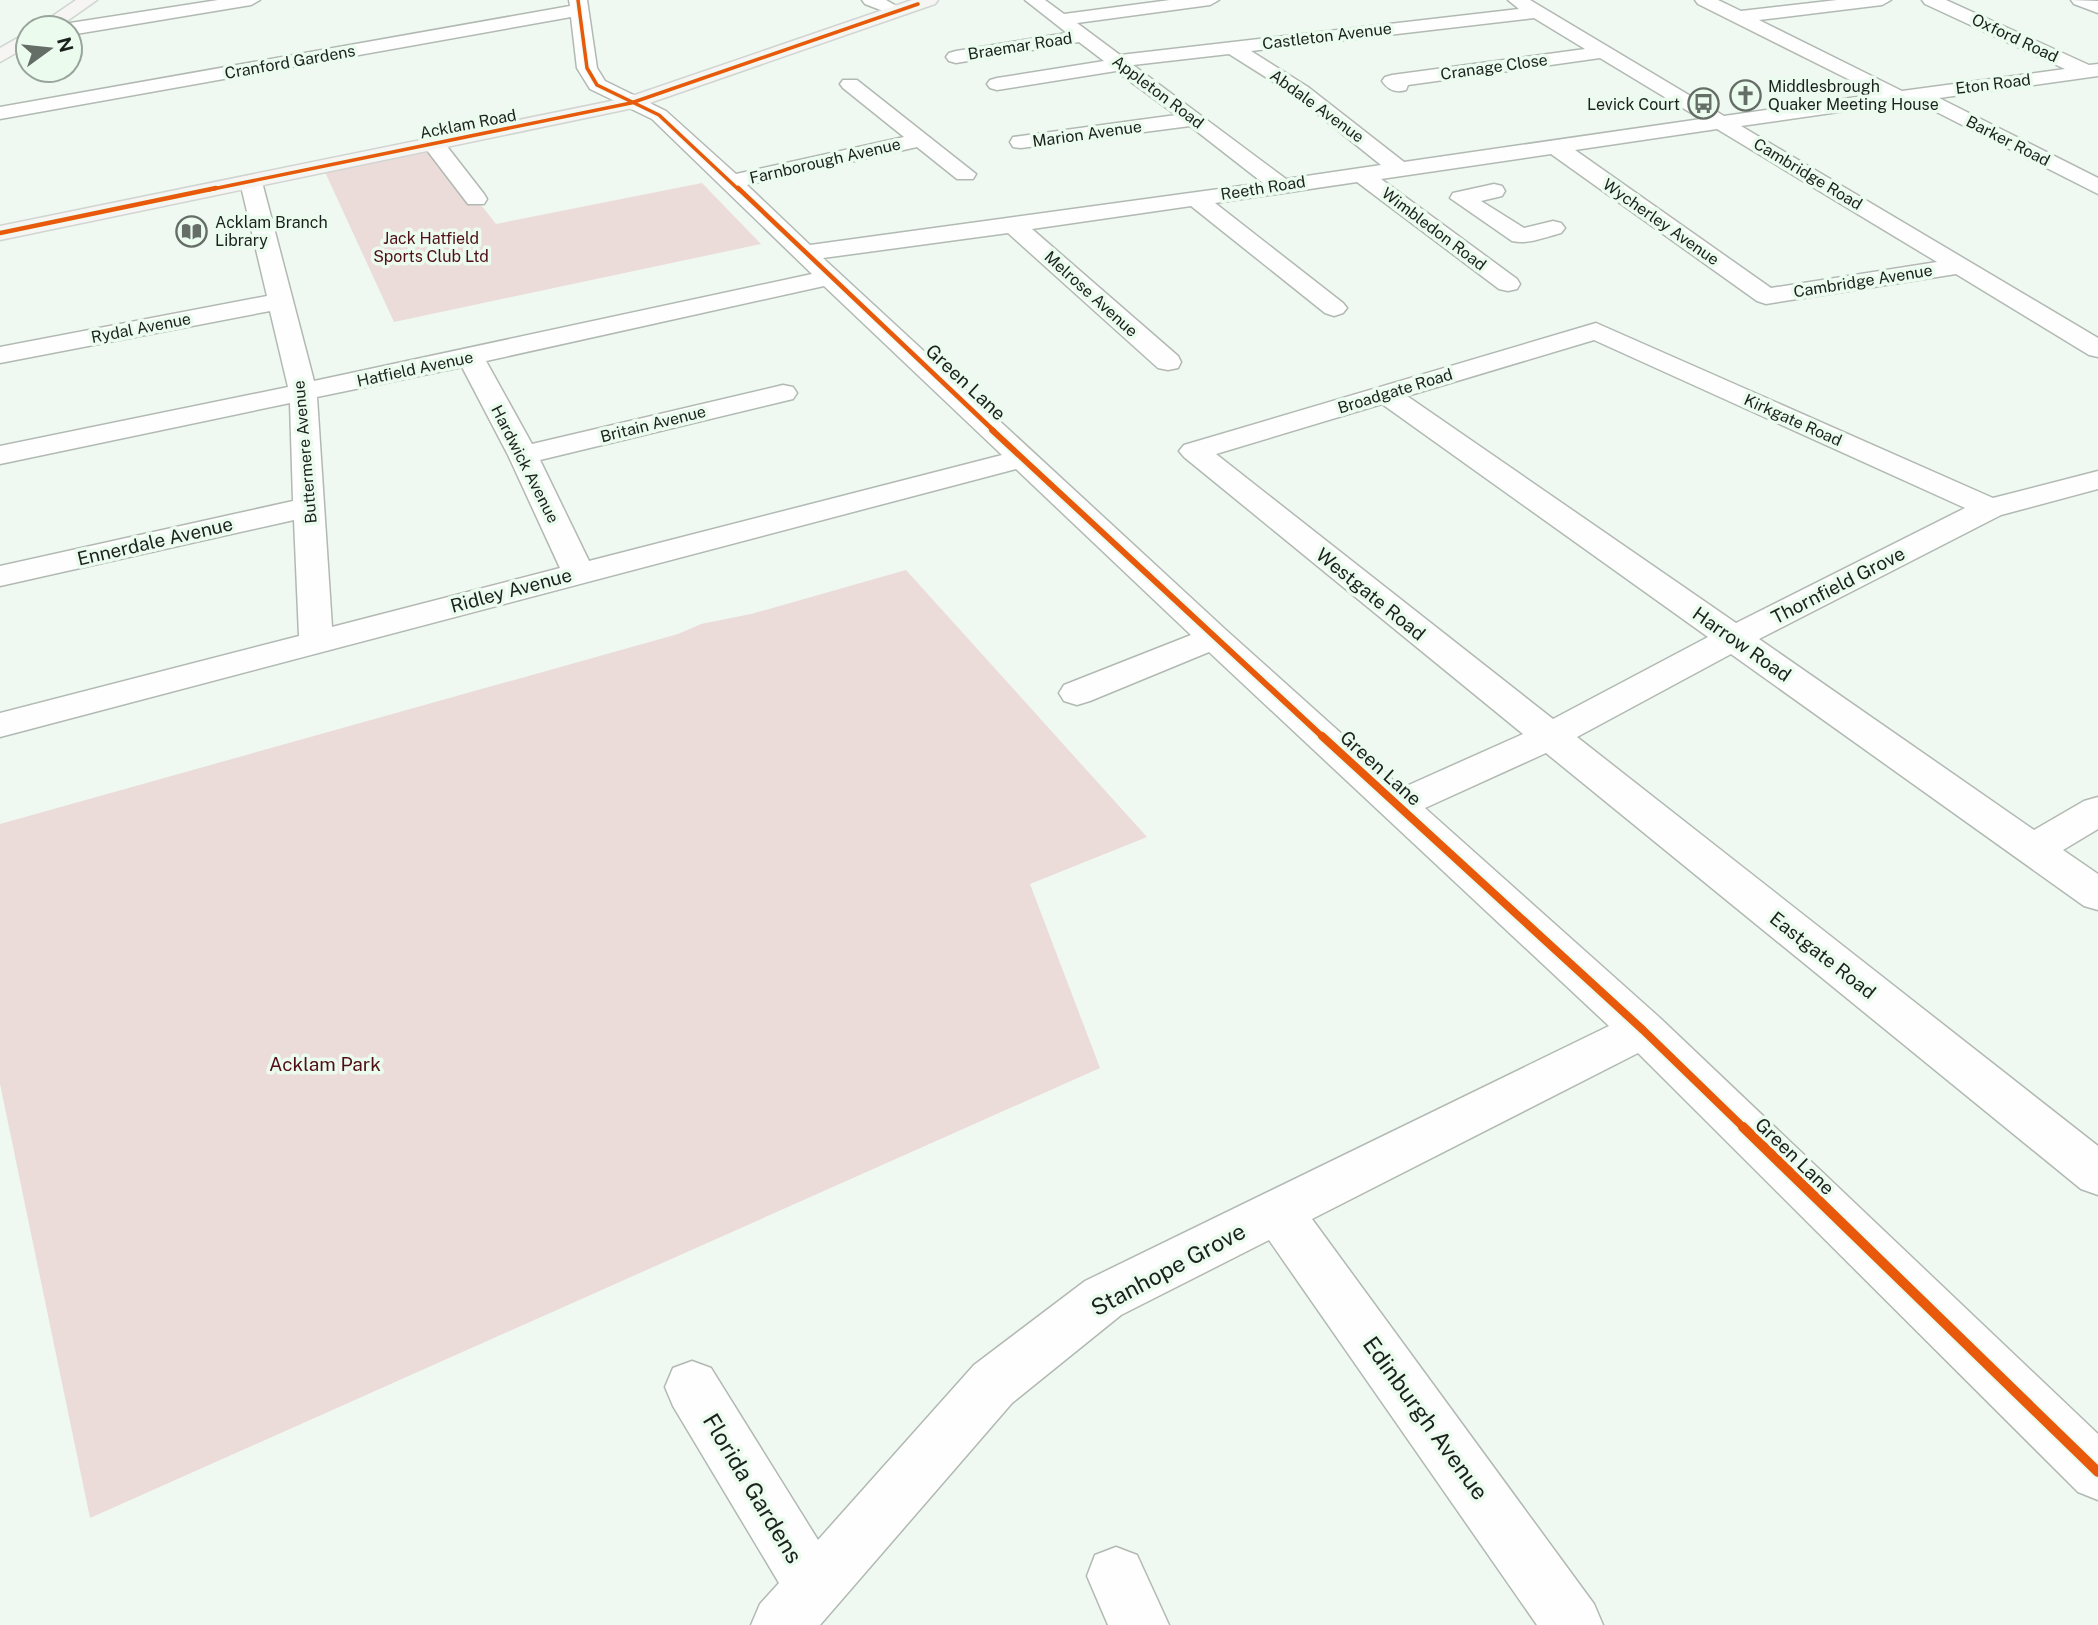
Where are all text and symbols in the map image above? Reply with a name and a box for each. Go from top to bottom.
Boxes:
street label: Oxford Road [1969,10,2061,66]
north arrow [14,14,84,84]
street label: Castleton Avenue [1261,19,1393,53]
street label: Braemar Road [967,28,1073,64]
text: N [53,35,78,55]
street label: Cranford Gardens [223,41,357,83]
street label: Cranage Close [1439,50,1549,84]
street label: Appleton Road [1109,51,1207,133]
street label: Abdale Avenue [1266,66,1368,146]
street label: Eton Road [1954,70,2032,98]
place label: Middlesbrough Quaker Meeting House [1768,77,1939,114]
church icon: Middlesbrough Quaker Meeting House [1728,78,1762,112]
bus stop icon: Levick Court [1686,87,1720,121]
place label: Levick Court [1587,95,1680,114]
street label: Acklam Road [418,105,518,143]
street label: Barker Road [1963,112,2053,170]
street label: Marion Avenue [1031,117,1143,151]
street label: Farnborough Avenue [747,134,903,188]
street label: Cambridge Road [1750,134,1866,214]
street label: Reeth Road [1219,172,1307,204]
street label: Wycherley Avenue [1599,175,1723,269]
street label: Wimbledon Road [1378,184,1490,274]
place label: Acklam Branch Library [215,213,328,250]
library icon: Acklam Branch Library [175,214,209,248]
park label: Jack Hatfield Sports Club Ltd [373,229,489,266]
street label: Melrose Avenue [1040,247,1142,341]
street label: Cambridge Avenue [1792,261,1934,301]
street label: Rydal Avenue [89,309,193,347]
street label: Green Lane [921,339,1011,425]
street label: Hatfield Avenue [355,347,475,391]
street label: Broadgate Road [1335,364,1455,418]
street label: Buttermere Avenue [289,380,321,524]
street label: Kirkgate Road [1741,390,1845,450]
street label: Hardwick Avenue [487,402,563,526]
street label: Britain Avenue [598,402,708,446]
street label: Ennerdale Avenue [75,512,235,570]
street label: Thornfield Grove [1767,542,1909,628]
street label: Westgate Road [1312,543,1430,645]
street label: Ridley Avenue [448,563,574,617]
street label: Harrow Road [1689,602,1795,686]
street label: Green Lane [1336,726,1426,810]
street label: Eastgate Road [1766,907,1880,1003]
park label: Acklam Park [269,1053,381,1075]
street label: Green Lane [1751,1113,1839,1199]
street label: Stanhope Grove [1086,1217,1250,1321]
street label: Edinburgh Avenue [1358,1331,1494,1505]
street label: Florida Gardens [698,1408,808,1568]

